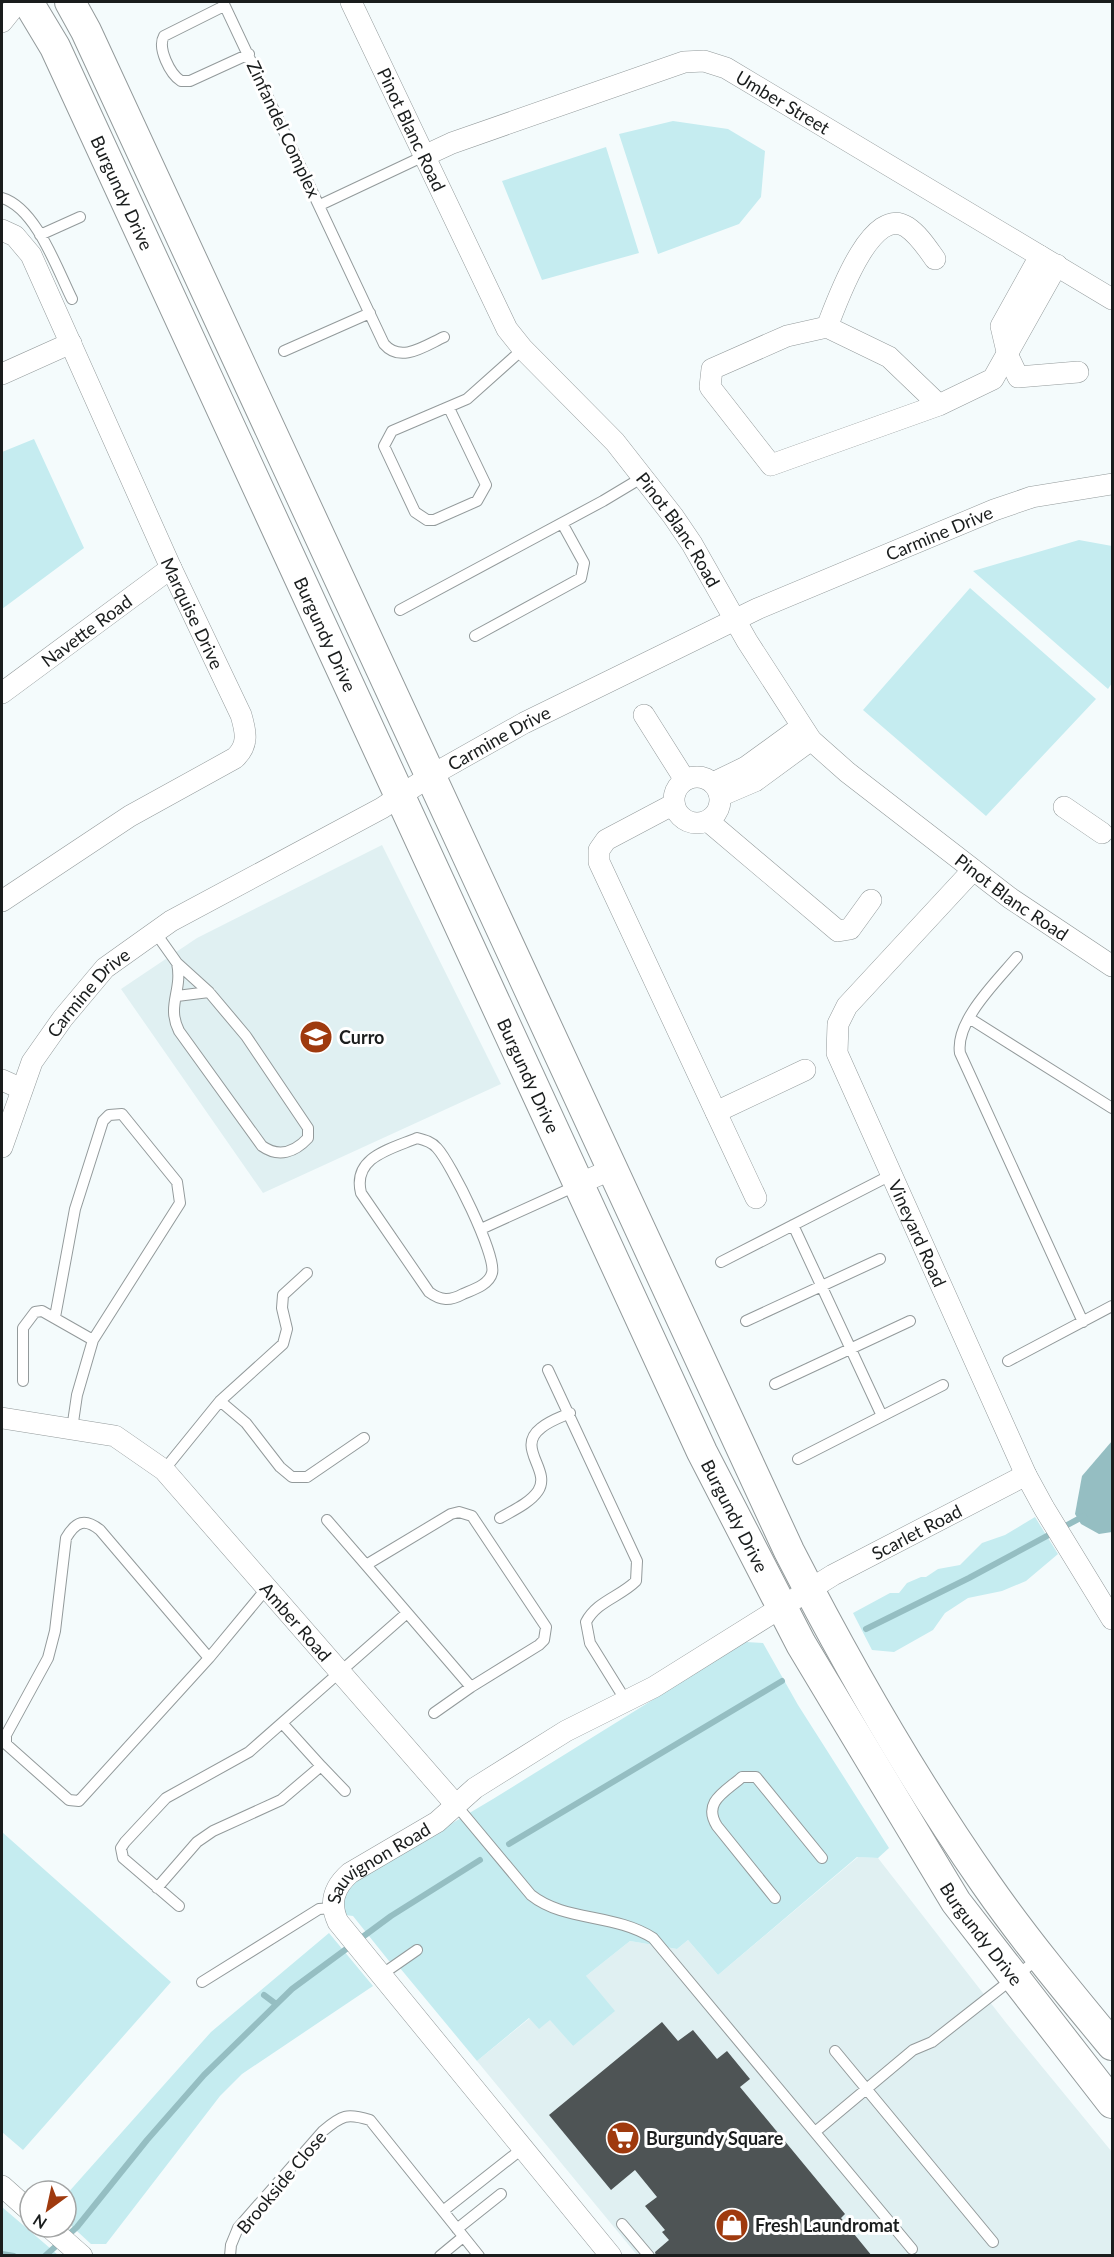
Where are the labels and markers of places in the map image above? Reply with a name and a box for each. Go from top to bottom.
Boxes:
school or university icon: Curro [298,1019,334,1055]
place label: Curro [339,1026,384,1048]
supermarket icon: Burgundy Square [605,2120,641,2156]
place label: Burgundy Square [646,2127,784,2149]
shop icon: Fresh Laundromat [714,2207,750,2243]
place label: Fresh Laundromat [755,2214,900,2236]

